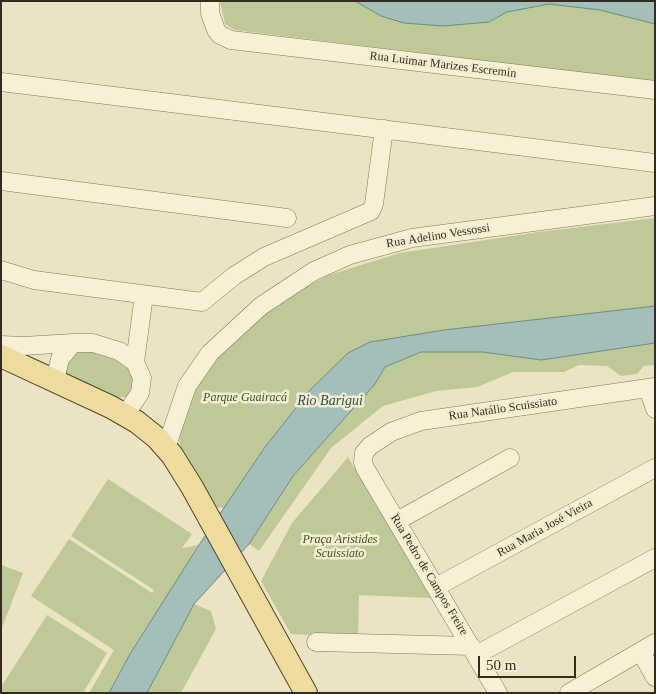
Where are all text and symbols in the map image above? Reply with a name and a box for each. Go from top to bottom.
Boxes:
street label: Rua Luimar Marizes Escremin [369,49,517,81]
street label: Rua Adelino Vessossi [385,221,491,251]
park label: Parque Guairacá [203,391,287,405]
water label: Rio Barigui [297,393,363,409]
street label: Rua Natálio Scuissiato [448,394,558,424]
street label: Rua Maria José Vieira [495,496,595,560]
street label: Rua Pedro de Campos Freire [387,512,471,638]
park label: Praça Aristides Scuissiato [303,533,377,561]
scale bar [481,646,578,678]
text: 50 m [486,657,516,673]

